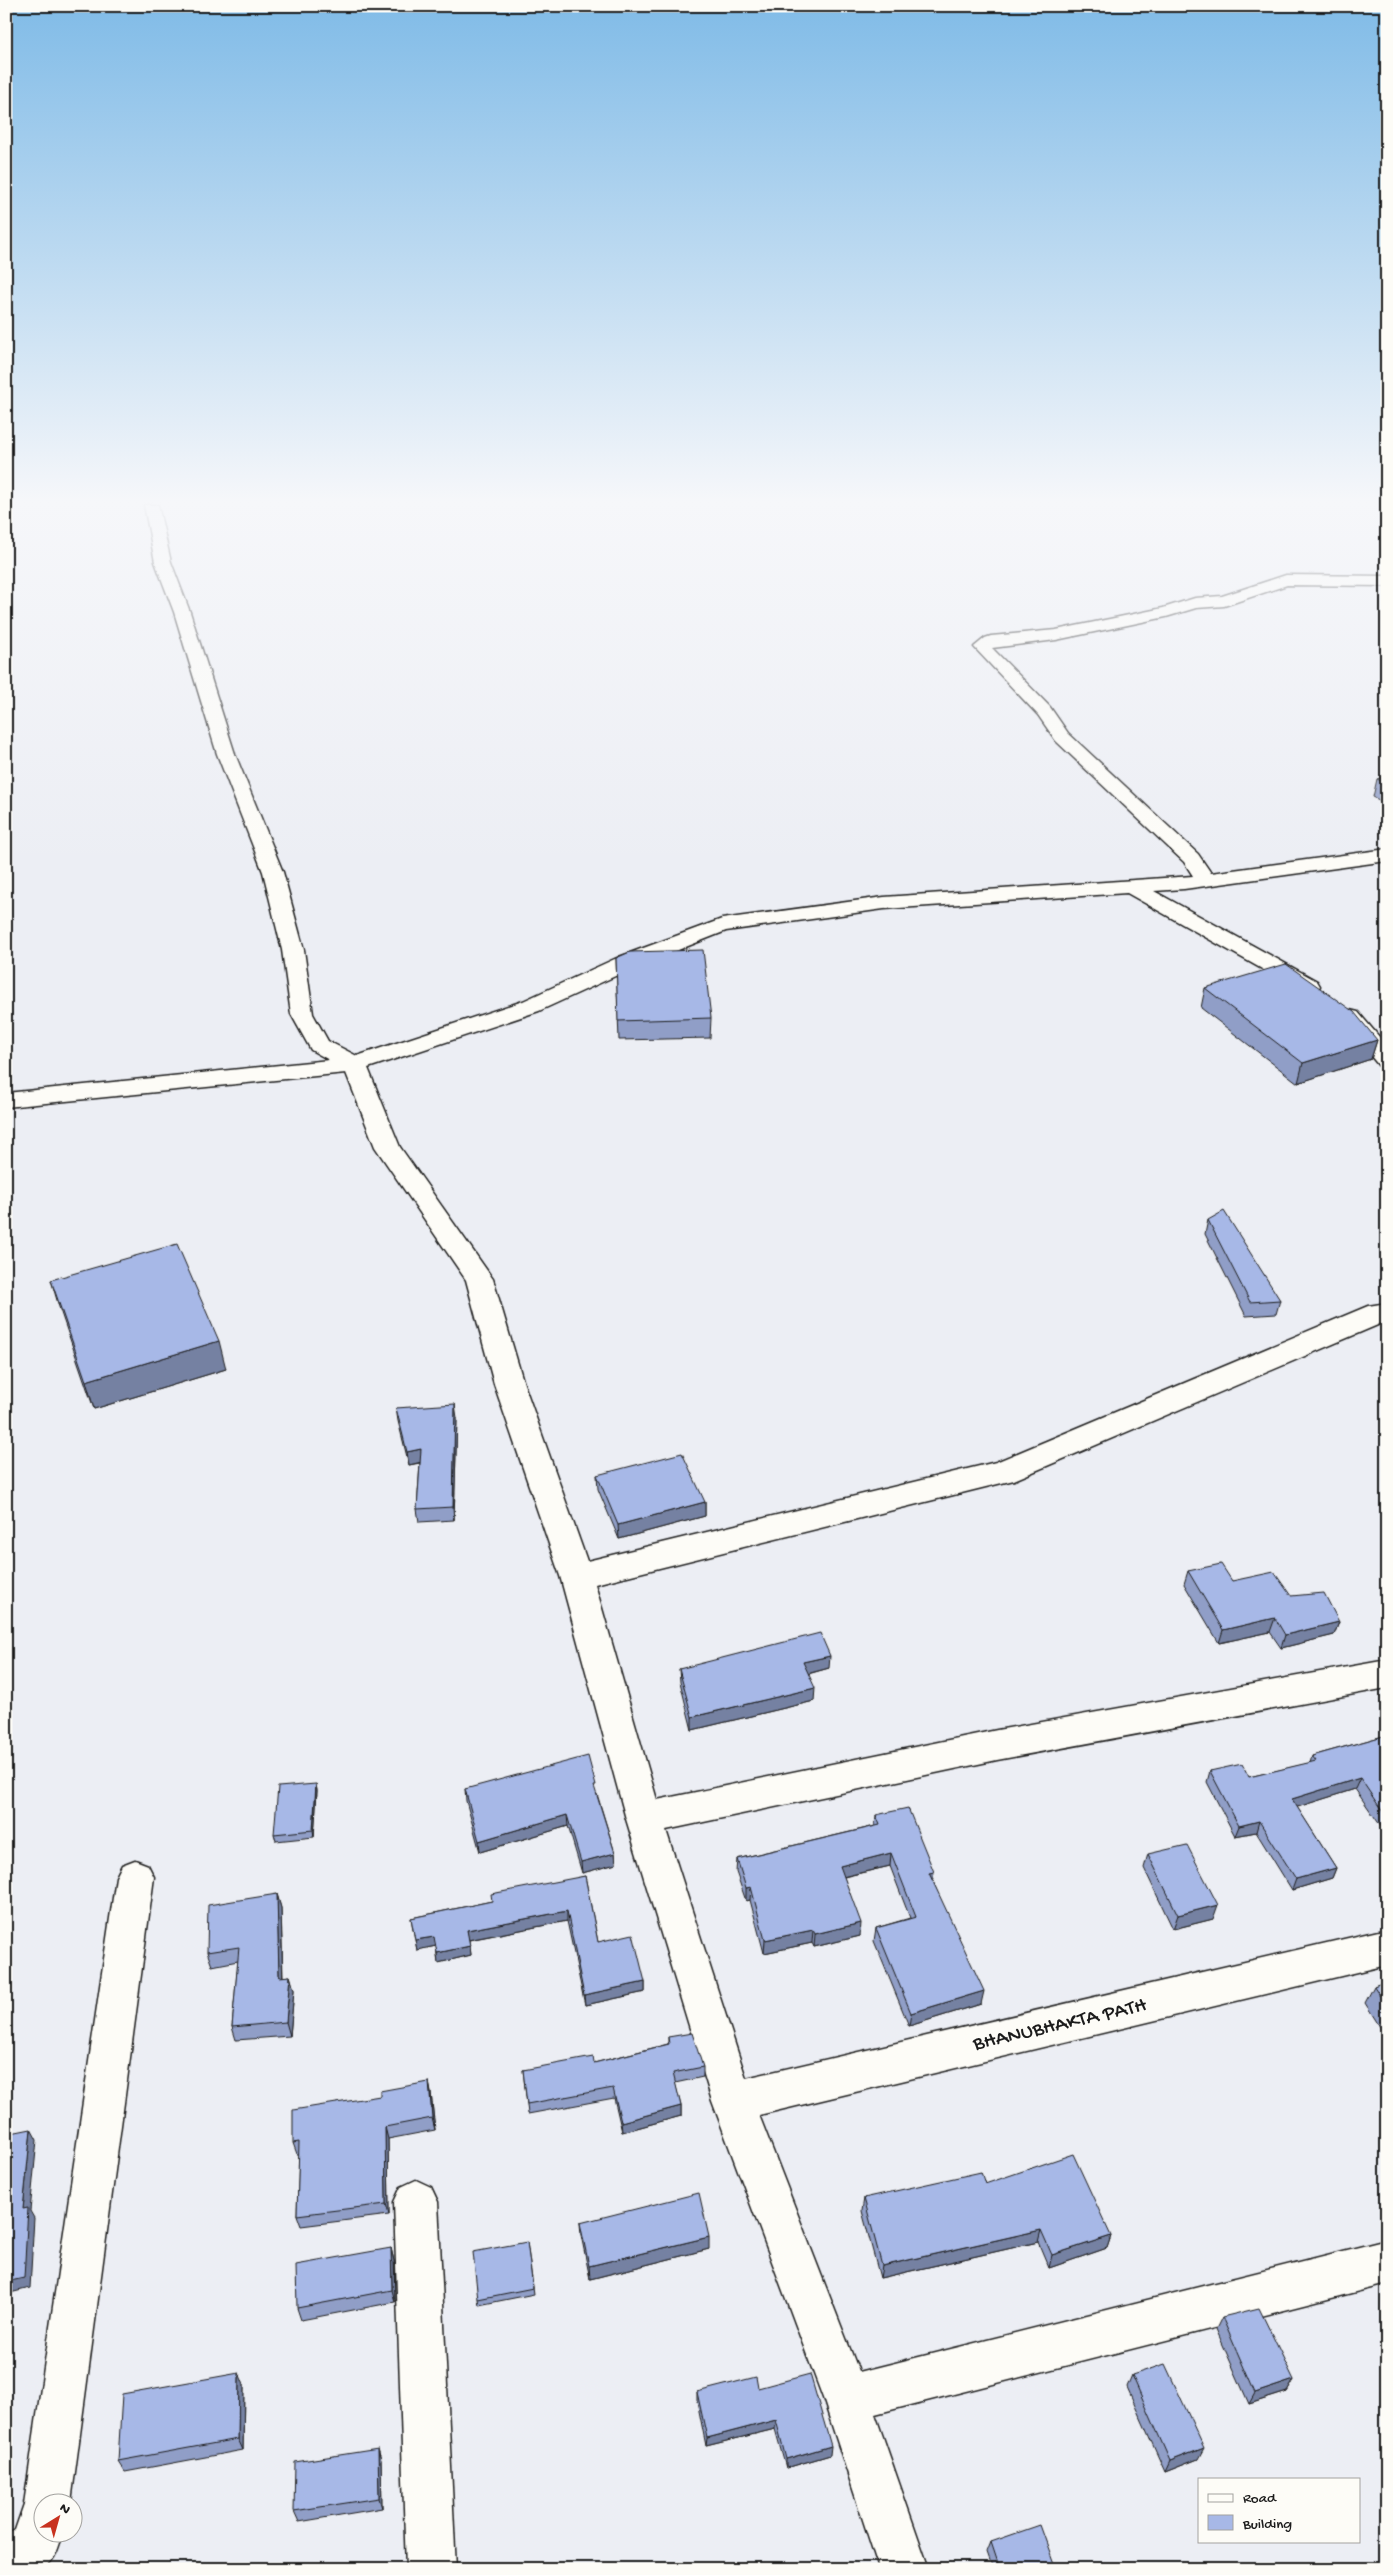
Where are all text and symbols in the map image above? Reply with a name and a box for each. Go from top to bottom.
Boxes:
street label: BHANUBHAKTA PATH [970,1994,1150,2058]
legend [1198,2478,1360,2542]
text: Road [1243,2490,1277,2508]
north arrow [32,2492,82,2542]
text: N [56,2500,73,2519]
text: Building [1242,2516,1292,2534]

